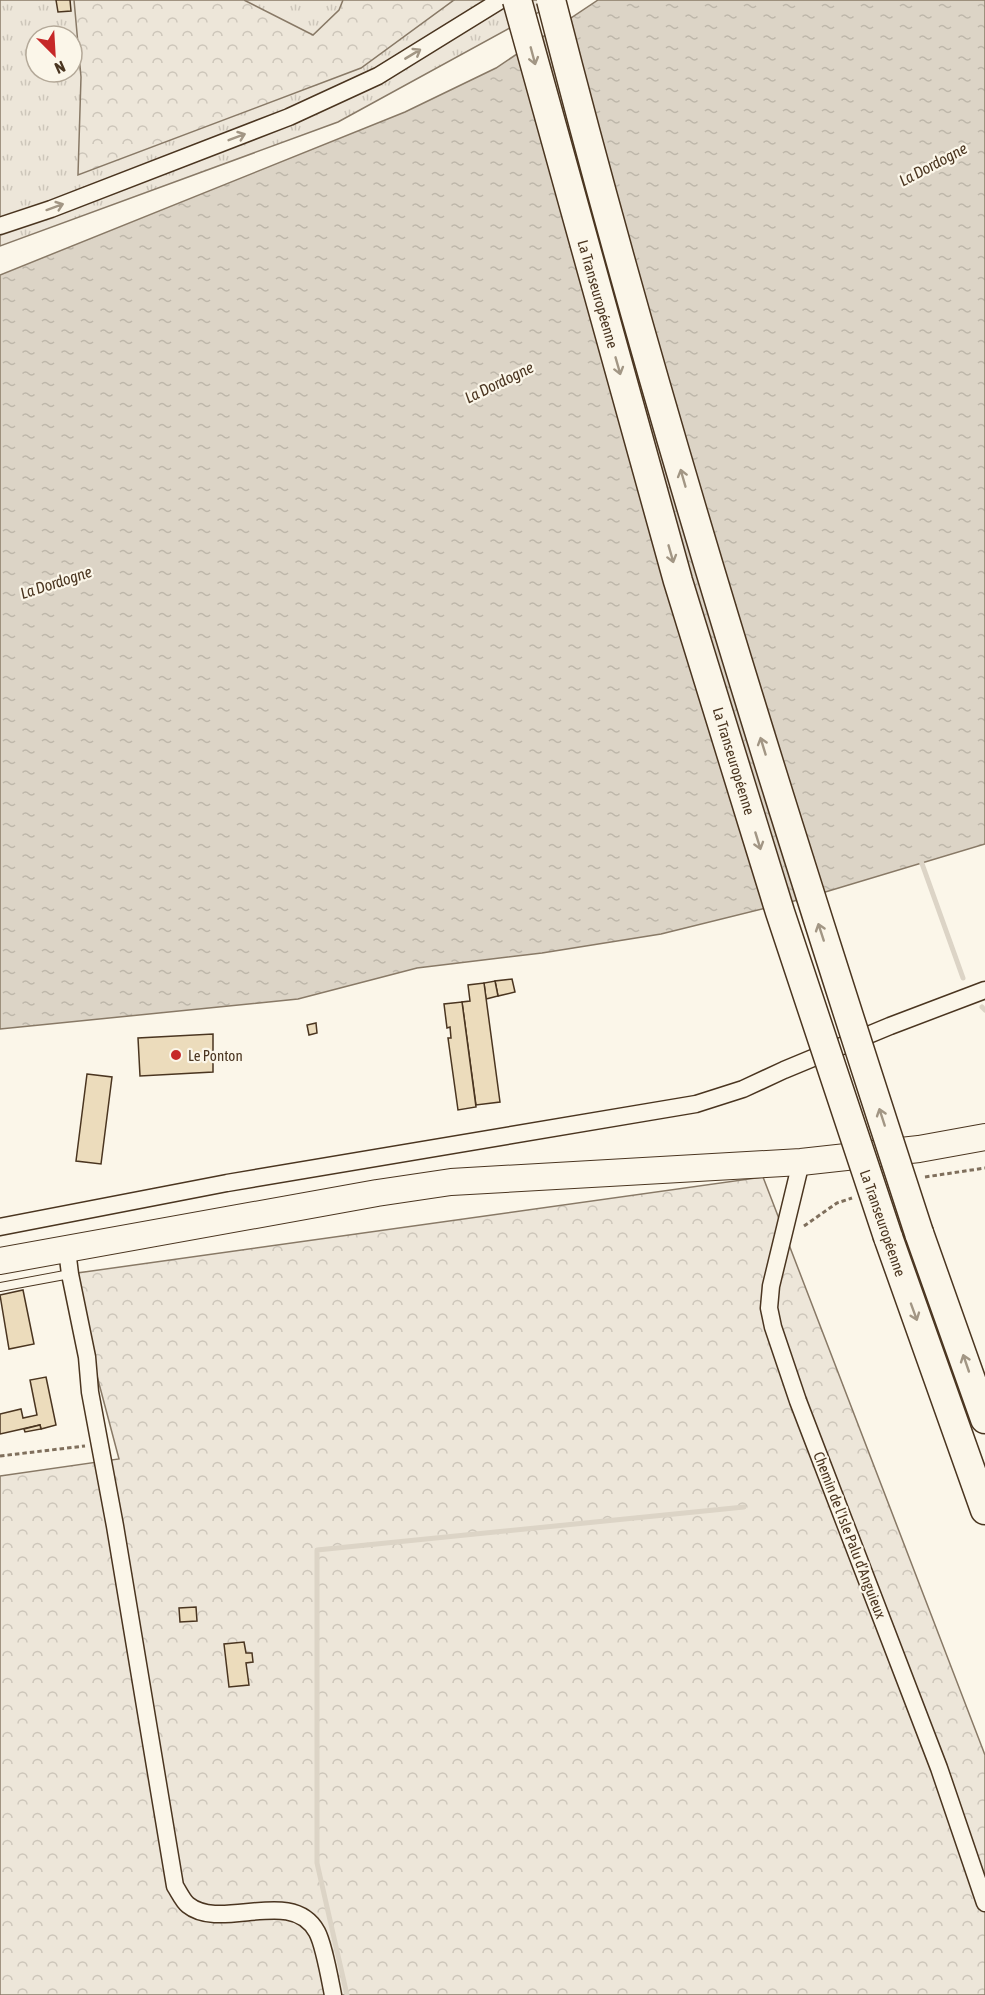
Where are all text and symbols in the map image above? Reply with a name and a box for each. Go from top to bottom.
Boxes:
north arrow [24,24,84,84]
one-way arrow [527,47,539,66]
one-way arrow [404,48,421,60]
text: N [52,58,68,78]
one-way arrow [227,131,246,142]
water label: La Dordogne [896,139,970,190]
one-way arrow [45,201,64,212]
street label: La Transeuropéenne [574,238,622,350]
one-way arrow [613,356,624,375]
water label: La Dordogne [462,358,537,407]
one-way arrow [677,469,688,488]
one-way arrow [665,544,677,563]
water label: La Dordogne [18,562,94,603]
street label: La Transeuropéenne [710,705,759,817]
one-way arrow [757,736,768,755]
one-way arrow [753,831,764,850]
one-way arrow [814,923,825,942]
place label: Le Ponton [188,1047,243,1064]
marker: Le Ponton [169,1048,183,1062]
one-way arrow [875,1108,886,1127]
street label: La Transeuropéenne [857,1167,909,1279]
one-way arrow [910,1302,921,1321]
one-way arrow [959,1355,970,1373]
street label: Chemin de l'Isle Palu d’Anguieux [810,1449,890,1621]

